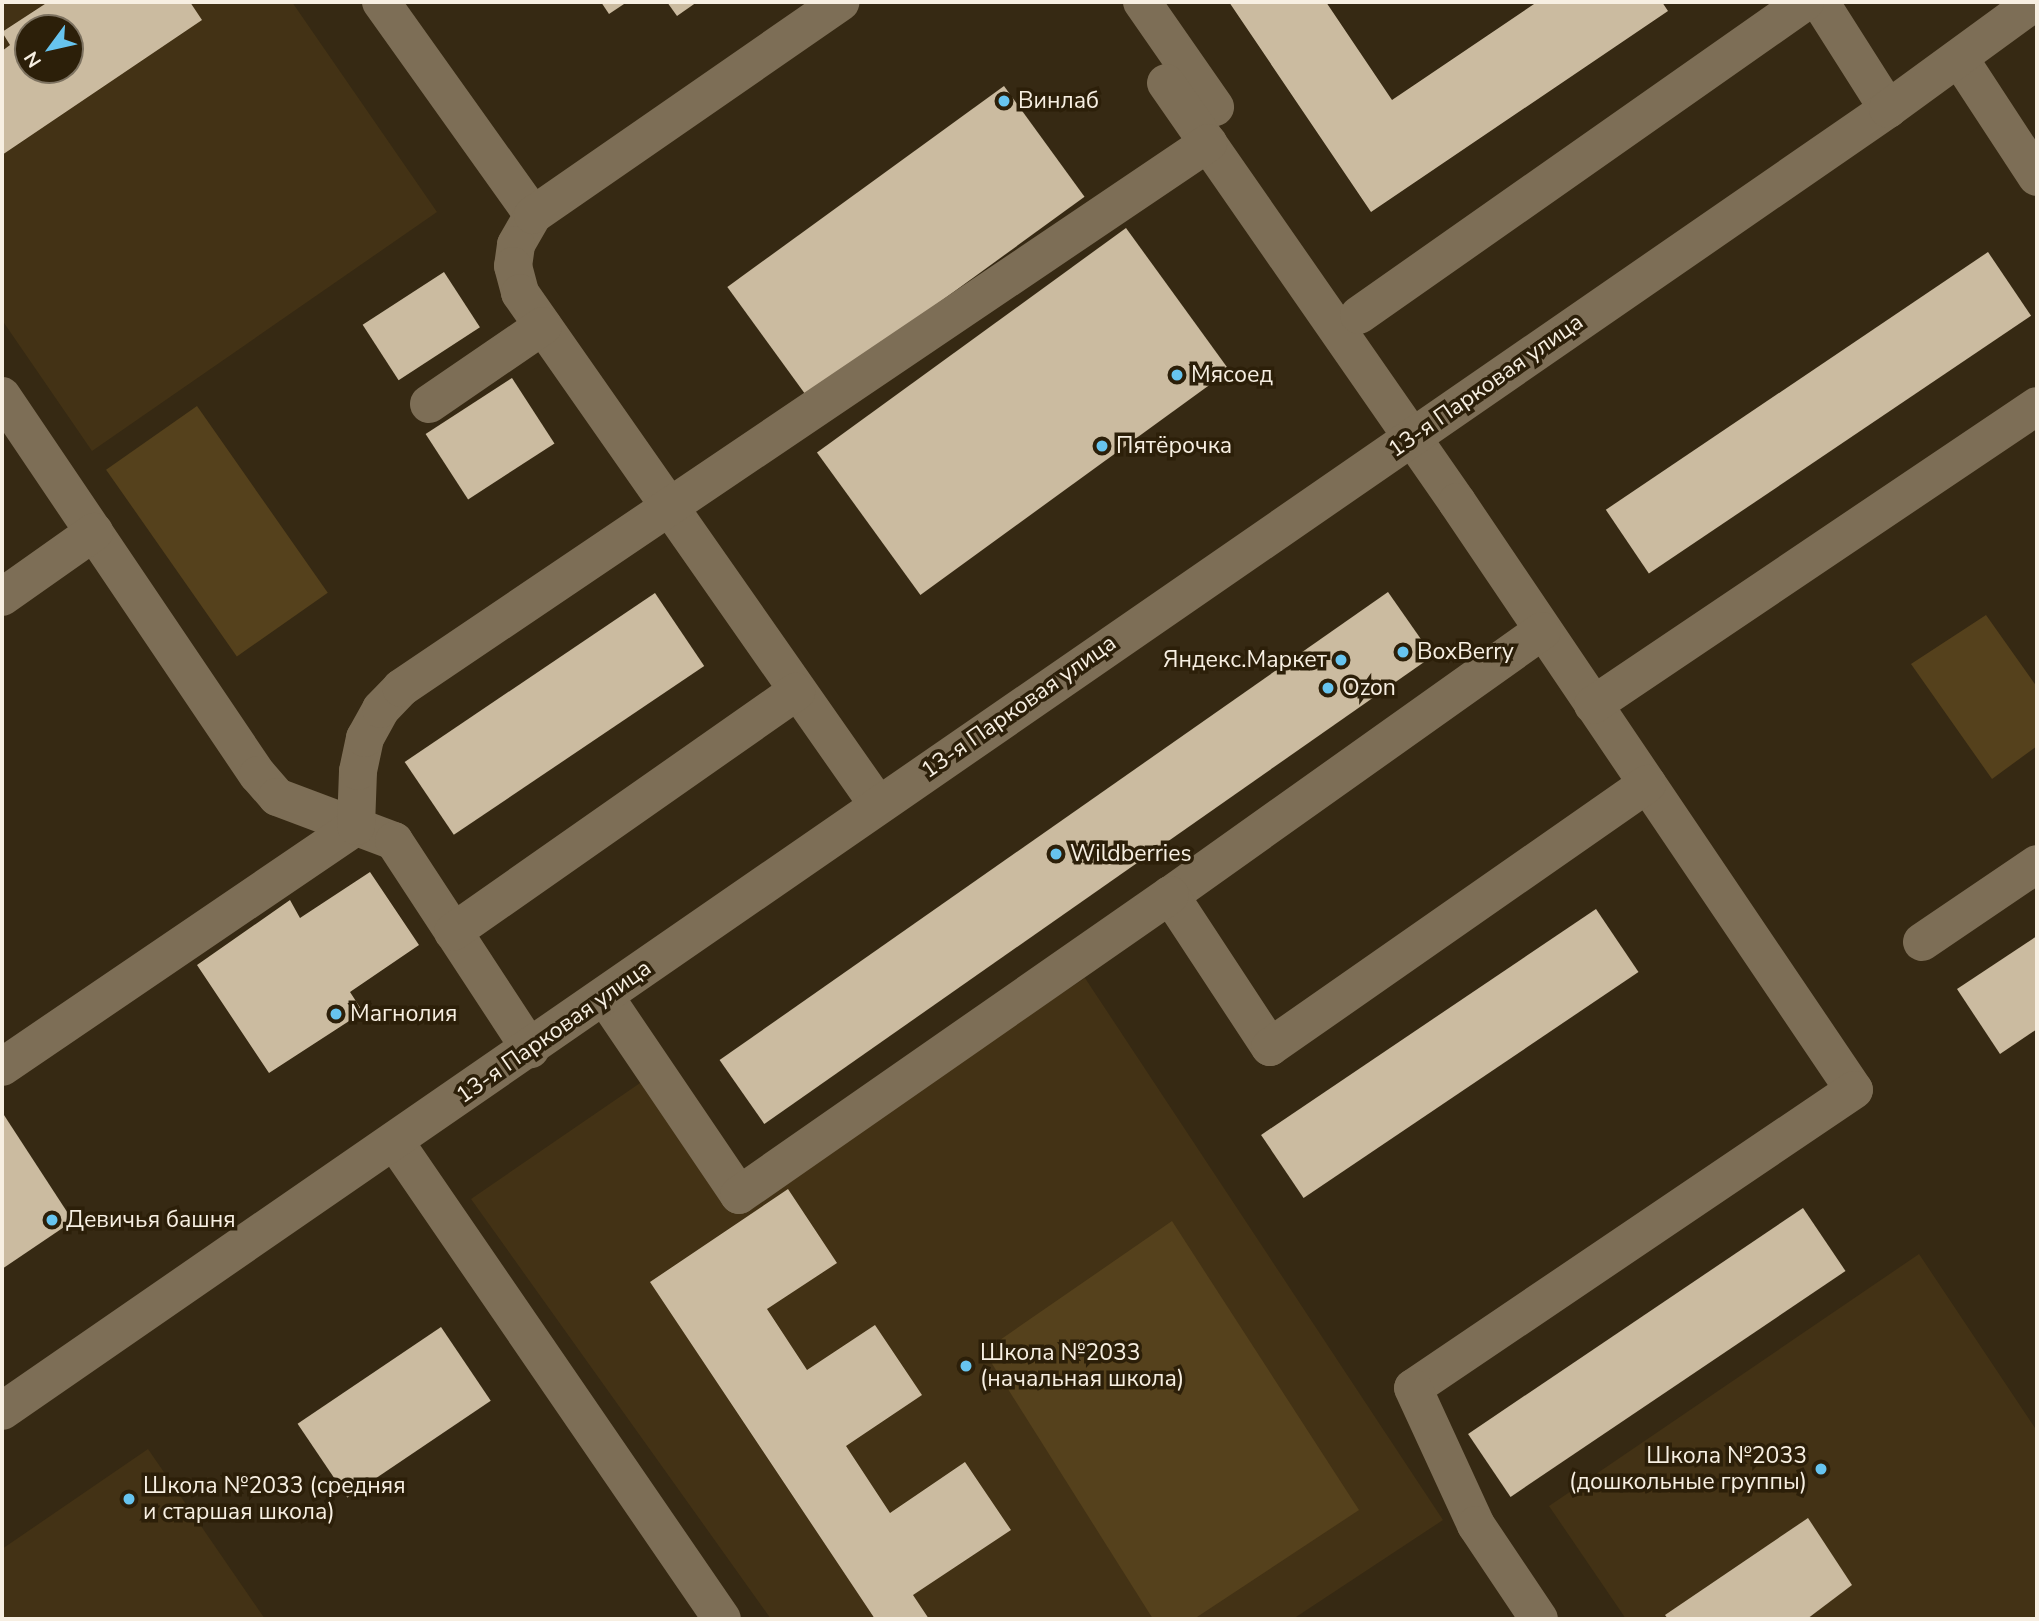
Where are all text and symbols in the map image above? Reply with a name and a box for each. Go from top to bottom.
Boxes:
north arrow [14,14,84,84]
text: N [18,46,48,72]
place label: Винлаб [1018,87,1099,115]
marker: Винлаб [996,93,1012,109]
street label: 13-я Парковая улица [1383,308,1589,464]
place label: Мясоед [1191,361,1273,389]
marker: Мясоед [1169,367,1185,383]
place label: Пятёрочка [1116,432,1232,460]
marker: Пятёрочка [1094,438,1110,454]
street label: 13-я Парковая улица [916,629,1122,785]
place label: BoxBerry [1417,638,1514,666]
marker: BoxBerry [1395,644,1411,660]
place label: Яндекс.Маркет [1163,646,1327,674]
marker: Яндекс.Маркет [1333,652,1349,668]
place label: Ozon [1342,674,1396,702]
marker: Ozon [1320,680,1336,696]
place label: Wildberries [1070,840,1192,868]
marker: Wildberries [1048,846,1064,862]
street label: 13-я Парковая улица [451,954,657,1110]
place label: Магнолия [350,1000,457,1028]
marker: Магнолия [328,1006,344,1022]
place label: Девичья башня [66,1206,236,1234]
marker: Девичья башня [44,1212,60,1228]
place label: Школа №2033 (начальная школа) [980,1339,1184,1393]
marker: Школа №2033 (начальная школа) [958,1358,974,1374]
place label: Школа №2033 (дошкольные группы) [1569,1442,1807,1496]
marker: Школа №2033 (дошкольные группы) [1813,1461,1829,1477]
place label: Школа №2033 (средняя и старшая школа) [143,1472,406,1526]
marker: Школа №2033 (средняя и старшая школа) [121,1491,137,1507]

